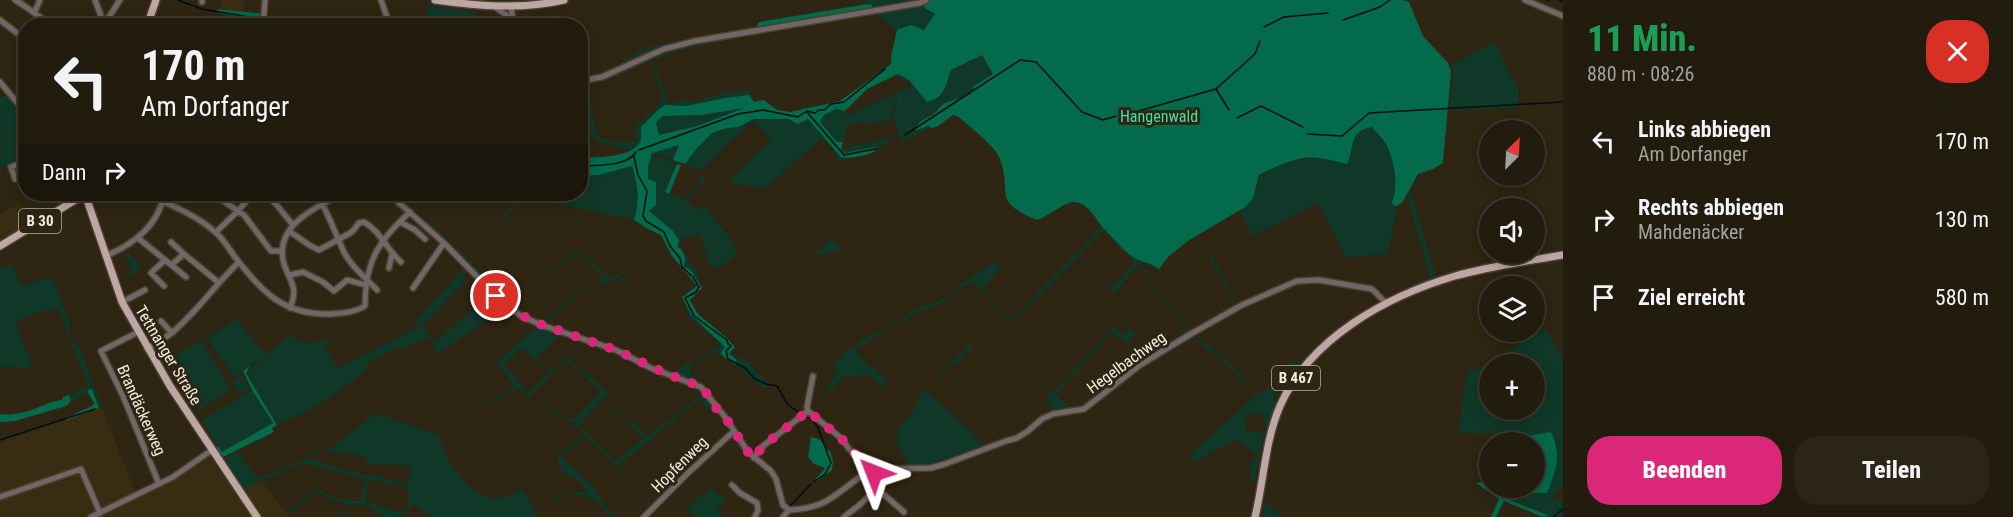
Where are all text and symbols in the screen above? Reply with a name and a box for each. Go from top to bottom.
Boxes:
text: 11 Min. [1587,18,1697,60]
button: close [1926,20,1989,83]
text: 170 m [141,41,246,90]
icon: left [42,42,120,120]
text: 880 m · 08:26 [1587,62,1694,86]
text: Am Dorfanger [141,91,289,123]
park label: Hangenwald [1120,107,1198,126]
text: Links abbiegen [1638,117,1771,142]
north arrow [1479,120,1545,186]
map controls [1479,120,1545,498]
icon: left [1587,125,1620,158]
text: 170 m [1935,129,1989,154]
text: Am Dorfanger [1638,142,1748,166]
icon: right [98,156,131,189]
text: Dann [42,160,86,185]
text: Rechts abbiegen [1638,195,1784,220]
button: sound [1479,198,1545,264]
icon: right [1587,203,1620,236]
text: 130 m [1935,207,1989,232]
road number: B 30 [19,209,61,233]
text: Mahdenäcker [1638,220,1744,244]
pin [470,270,521,321]
button: layers [1479,276,1545,342]
icon: arrive [479,279,512,312]
icon: arrive [1587,281,1620,314]
text: Ziel erreicht [1638,285,1745,310]
text: 580 m [1935,285,1989,310]
street label: Tettnanger Straße [131,302,206,408]
street label: Hegelbachweg [1083,327,1169,397]
button: + [1479,354,1545,420]
street label: Brandäckerweg [113,362,170,458]
road number: B 467 [1272,366,1320,390]
street label: Hopfenweg [647,432,711,496]
button: − [1479,432,1545,498]
button: Beenden [1587,436,1782,505]
button: Teilen [1794,436,1989,505]
position arrow [842,441,906,505]

